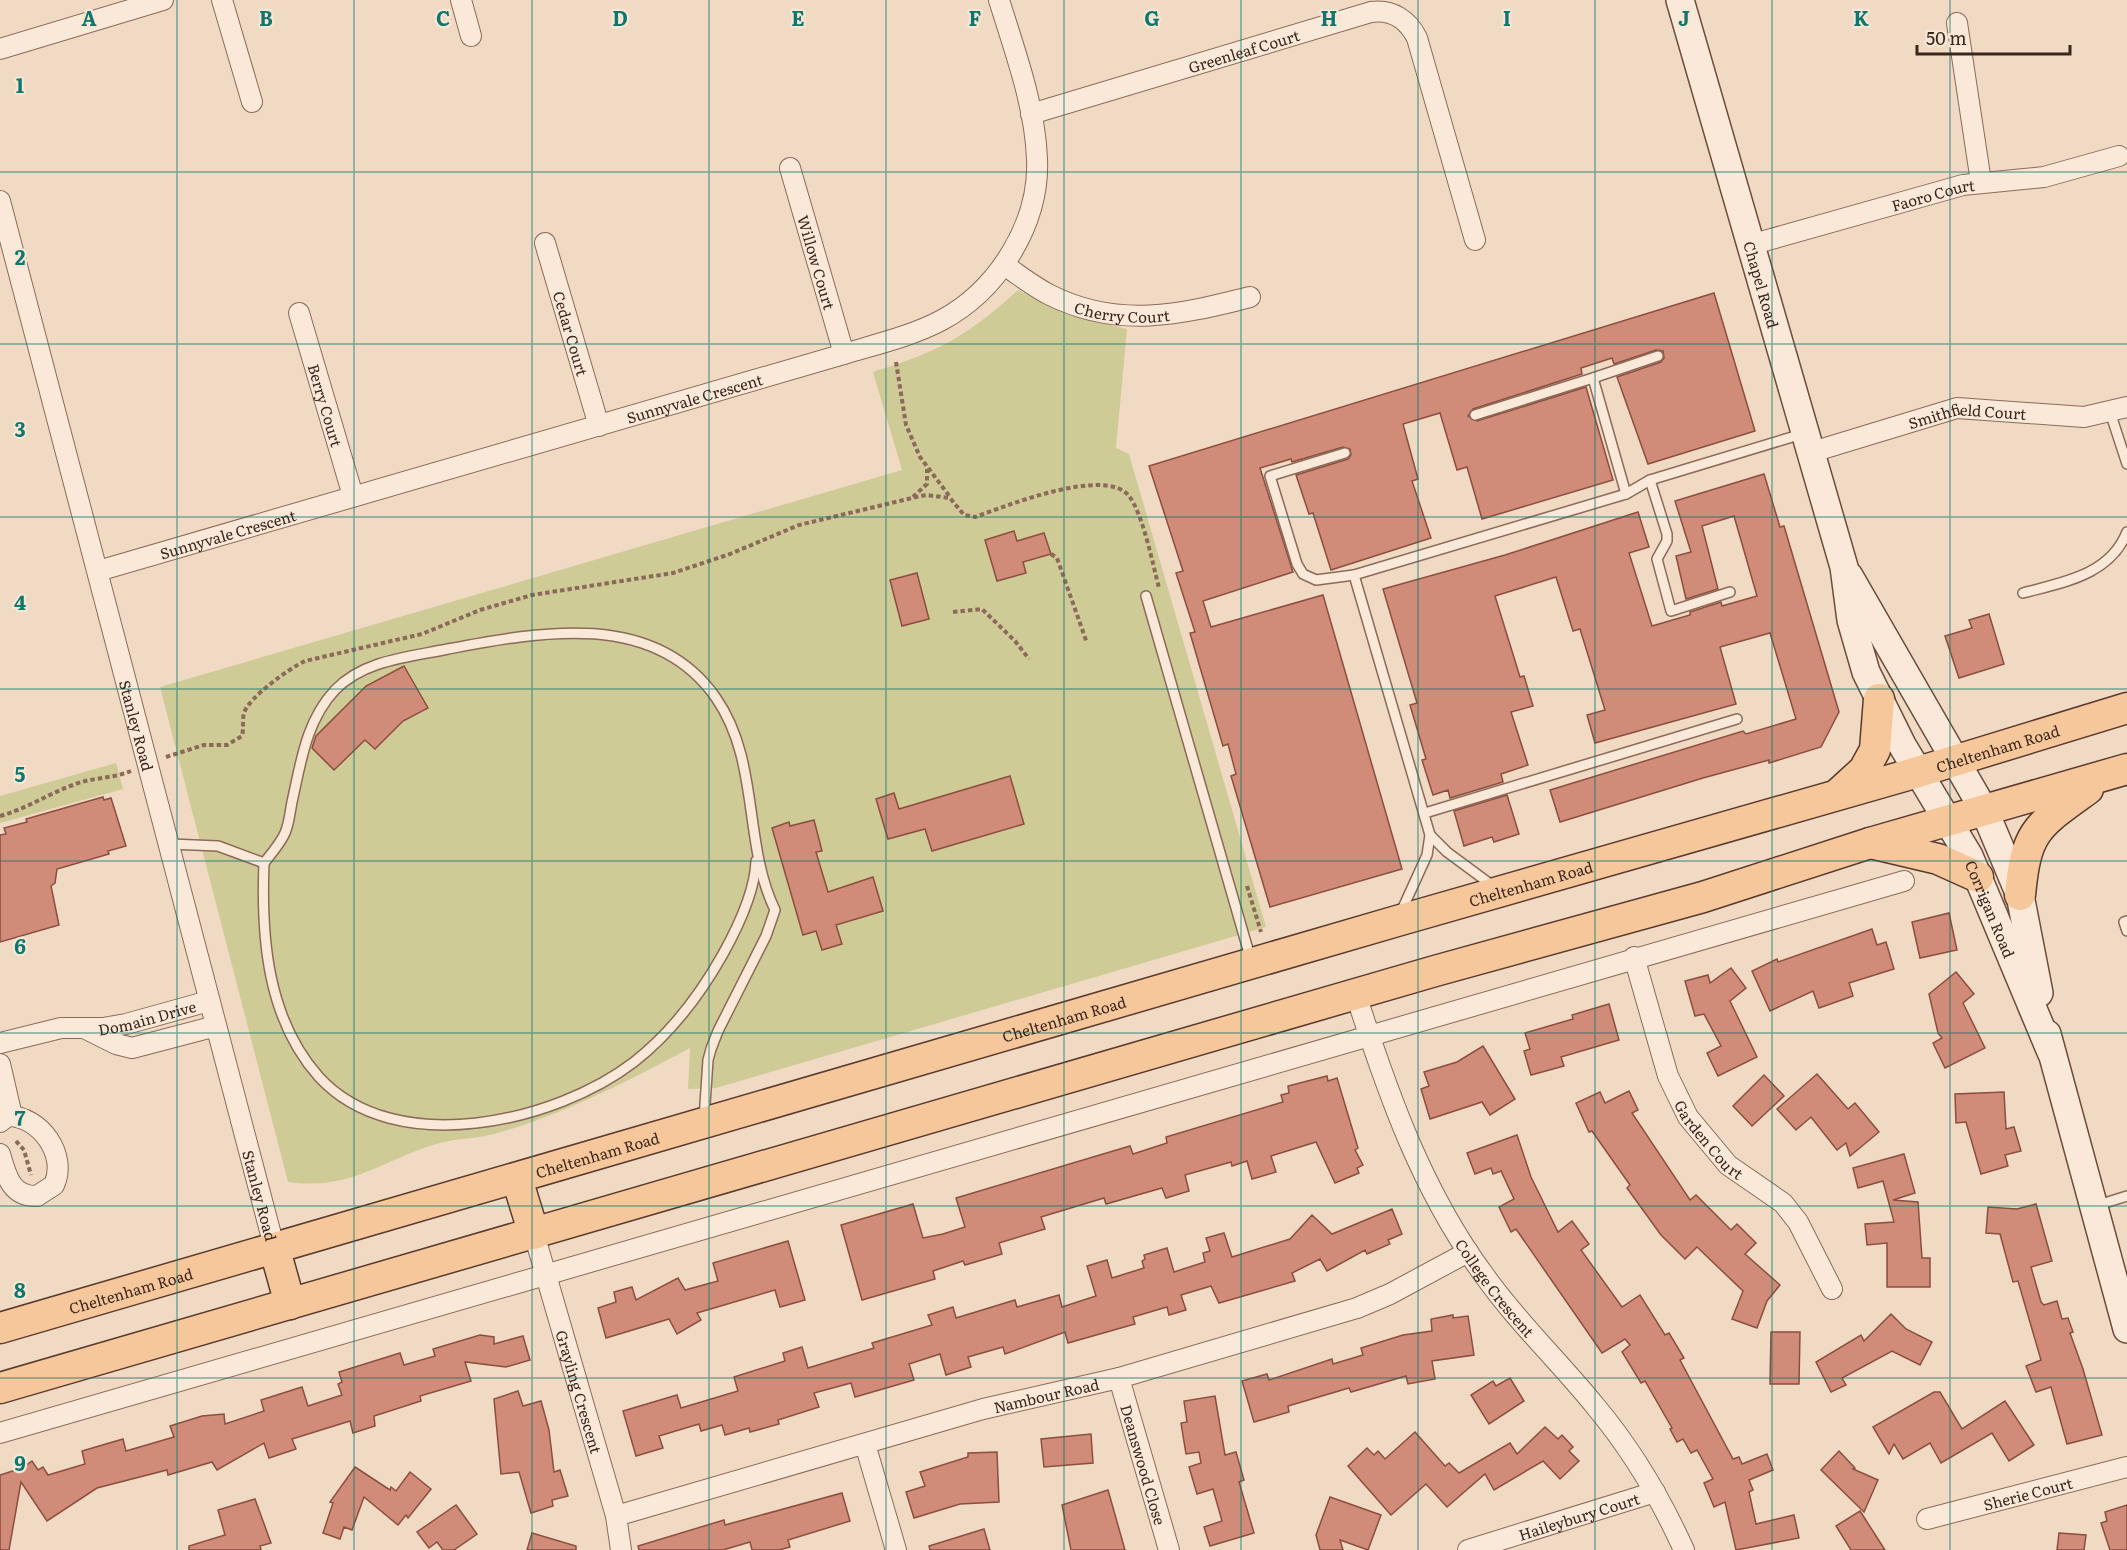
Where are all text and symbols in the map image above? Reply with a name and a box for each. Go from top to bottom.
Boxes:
text: A [81,2,97,32]
text: B [259,2,273,32]
text: C [436,2,450,32]
text: D [612,2,628,32]
text: E [791,2,805,32]
text: F [969,2,982,32]
text: G [1144,2,1160,32]
text: H [1321,2,1337,32]
text: I [1503,2,1511,32]
text: J [1678,2,1690,32]
text: K [1853,2,1869,32]
scale bar [1917,18,2070,56]
street label: Greenleaf Court [1185,23,1302,78]
text: 50 m [1926,24,1967,51]
text: 1 [16,69,24,99]
street label: Faoro Court [1888,172,1976,216]
street label: Willow Court [793,212,842,312]
street label: Chapel Road [1739,238,1786,331]
text: 2 [15,241,26,271]
street label: Cedar Court [548,288,595,378]
street label: Cherry Court [1072,295,1171,327]
street label: Berry Court [303,361,349,449]
street label: Sunnyvale Crescent [624,367,765,428]
street label: Smithfield Court [1905,396,2027,434]
text: 3 [14,413,26,443]
street label: Sunnyvale Crescent [157,503,298,564]
text: 4 [14,586,26,616]
street label: Stanley Road [115,677,160,773]
street label: Cheltenham Road [1933,718,2062,777]
text: 5 [15,758,26,788]
street label: Cheltenham Road [1466,854,1595,911]
street label: Corrigan Road [1960,856,2022,961]
text: 6 [14,930,26,960]
street label: Cheltenham Road [999,989,1128,1047]
street label: Domain Drive [96,994,199,1040]
street label: Garden Court [1670,1096,1749,1184]
text: 7 [15,1102,26,1132]
street label: Cheltenham Road [532,1125,662,1183]
street label: Stanley Road [238,1147,284,1243]
street label: College Crescent [1450,1234,1540,1341]
street label: Cheltenham Road [66,1261,195,1319]
text: 8 [14,1274,26,1304]
street label: Grayling Crescent [551,1327,609,1456]
street label: Nambour Road [991,1371,1101,1418]
street label: Deanswood Close [1116,1401,1173,1528]
text: 9 [14,1447,26,1477]
street label: Sherie Court [1981,1470,2075,1515]
street label: Haileybury Court [1515,1486,1642,1545]

